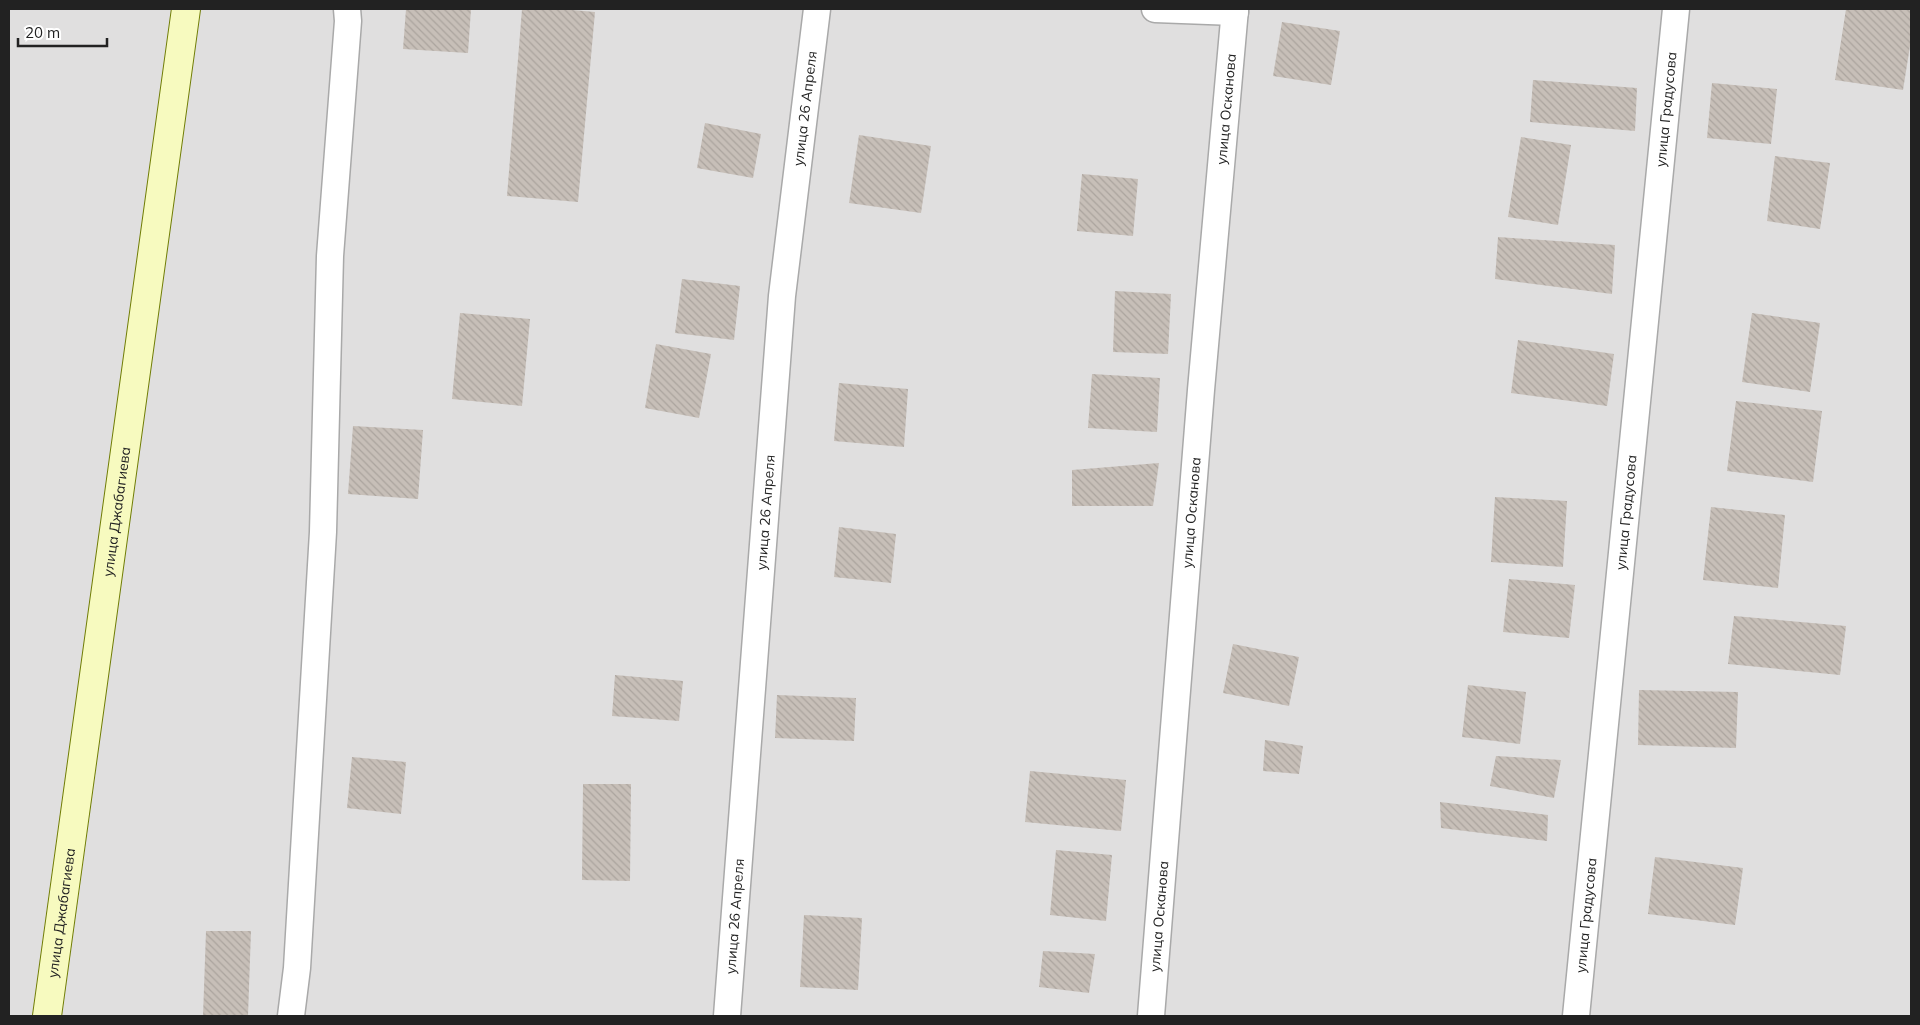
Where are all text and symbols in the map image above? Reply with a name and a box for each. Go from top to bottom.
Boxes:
scale bar [18,15,106,47]
text: 20 m [25,23,60,42]
street label: улица 26 Апреля [789,50,821,167]
street label: улица Градусова [1651,51,1681,168]
street label: улица Осканова [1212,53,1240,165]
street label: улица Джабагиева [99,446,134,578]
street label: улица 26 Апреля [752,454,779,571]
street label: улица Градусова [1611,454,1641,571]
street label: улица Осканова [1178,456,1205,569]
street label: улица Джабагиева [43,847,79,979]
street label: улица Градусова [1571,857,1601,974]
street label: улица 26 Апреля [721,858,748,975]
street label: улица Осканова [1146,860,1172,973]

